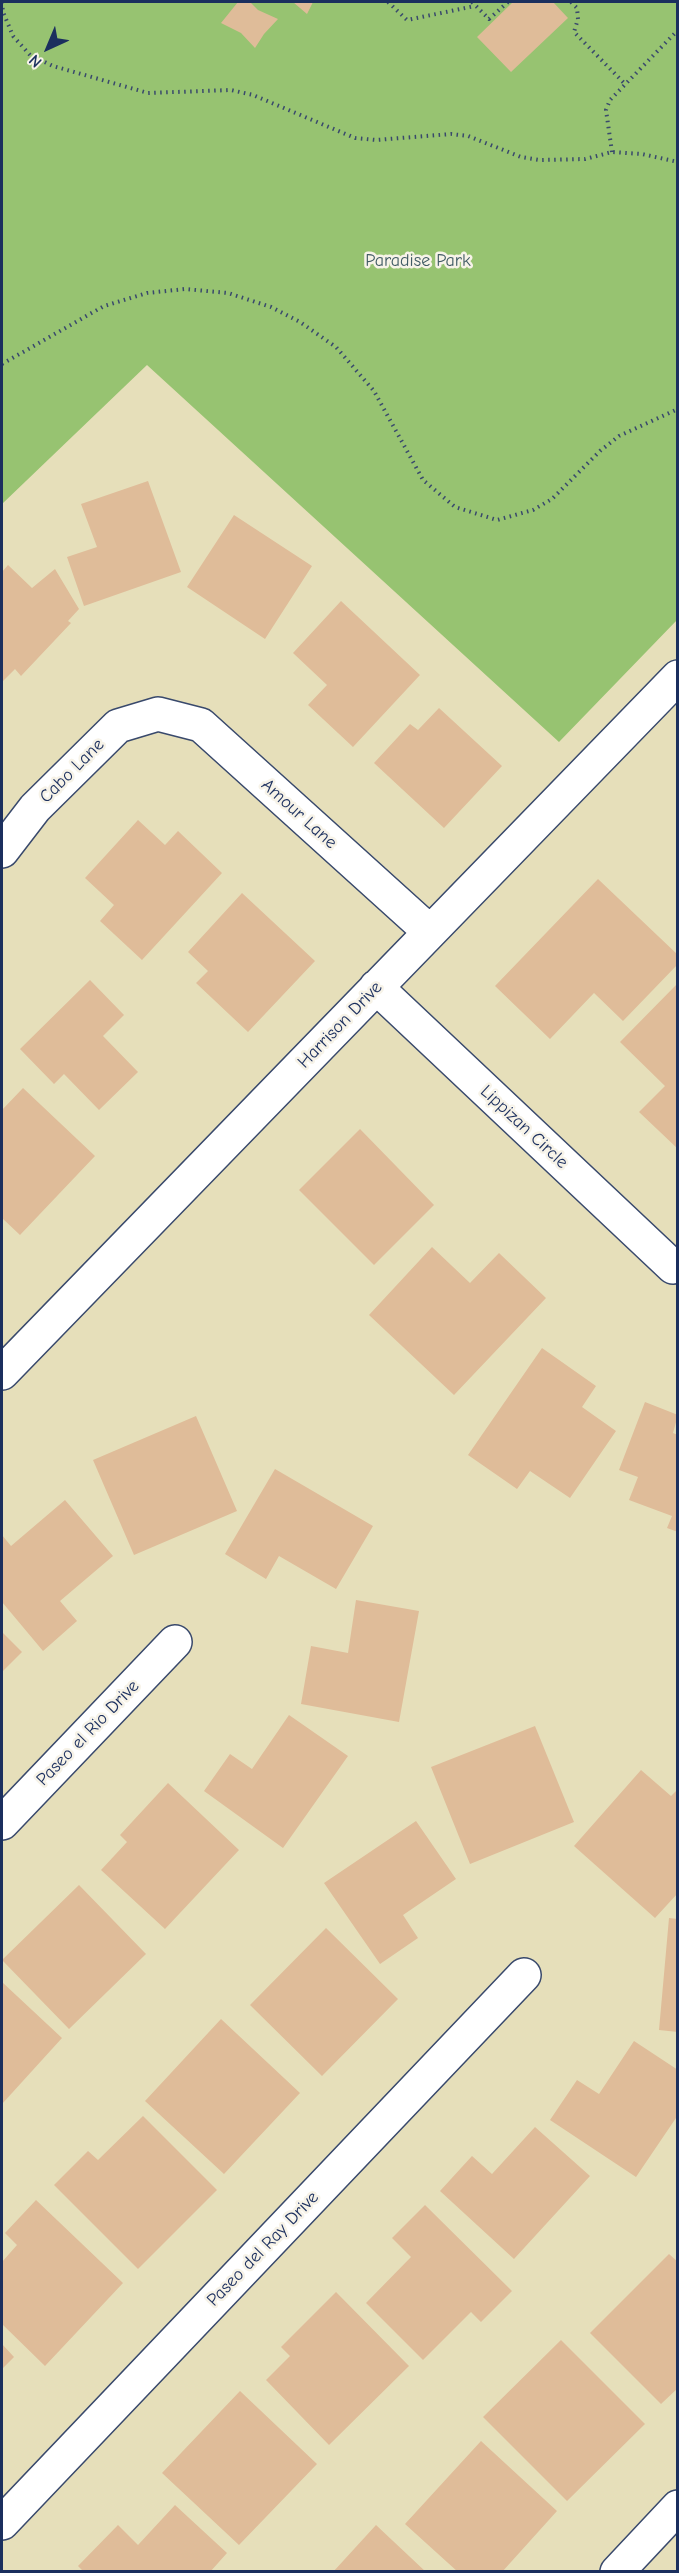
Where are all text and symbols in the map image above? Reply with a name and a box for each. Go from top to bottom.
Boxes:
north arrow [18,18,78,78]
text: N [25,51,46,71]
park label: Paradise Park [365,250,471,272]
street label: Cabo Lane [35,734,109,808]
street label: Amour Lane [257,774,341,854]
street label: Harrison Drive [293,977,387,1073]
street label: Lippizan Circle [476,1081,572,1173]
street label: Paseo el Rio Drive [32,1676,144,1790]
street label: Paseo del Ray Drive [203,2187,323,2311]

